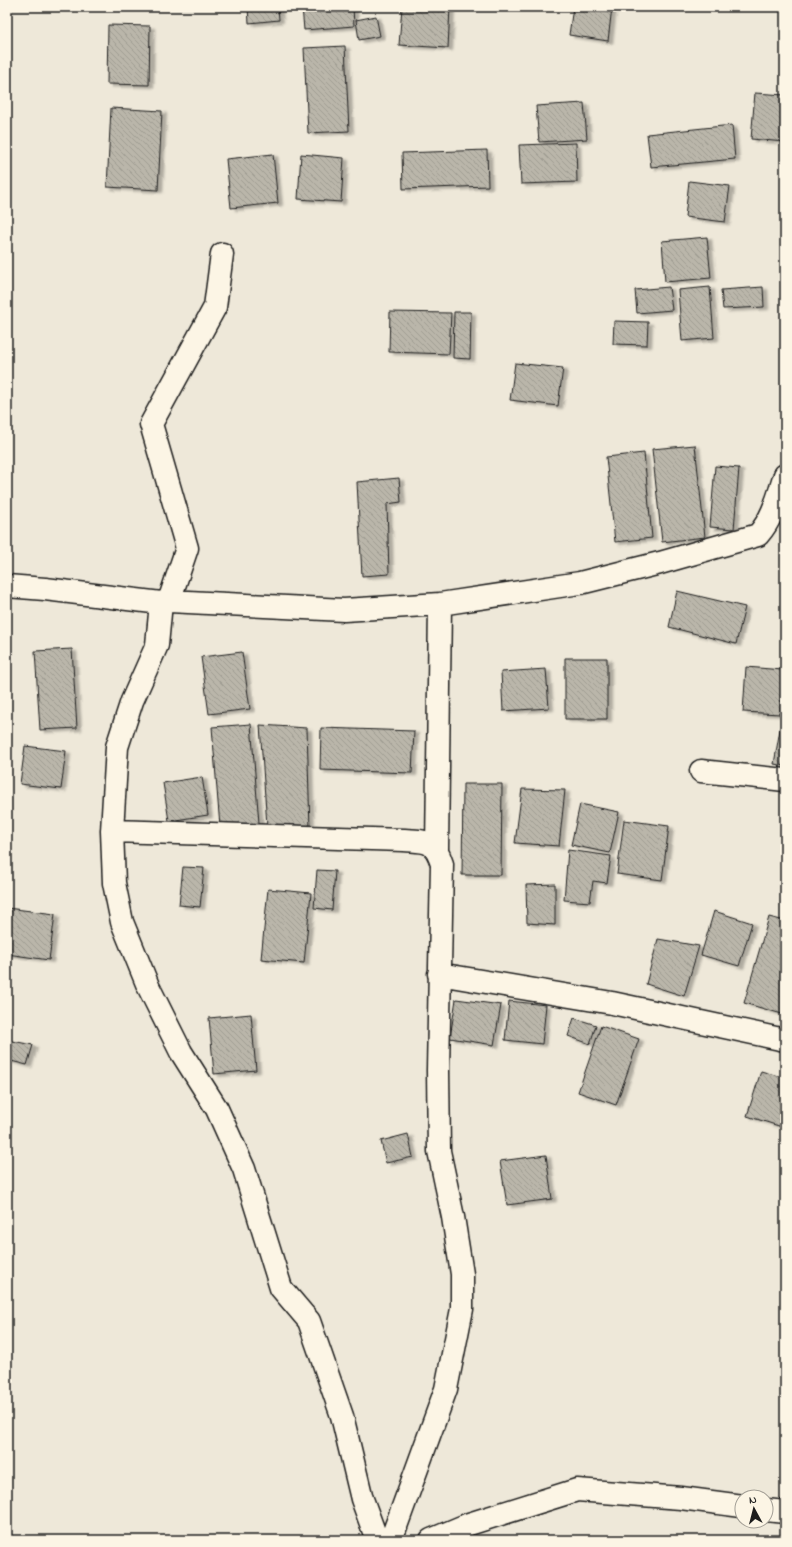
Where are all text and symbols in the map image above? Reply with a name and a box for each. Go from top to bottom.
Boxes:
north arrow [734,1489,774,1529]
text: N [748,1492,758,1508]

